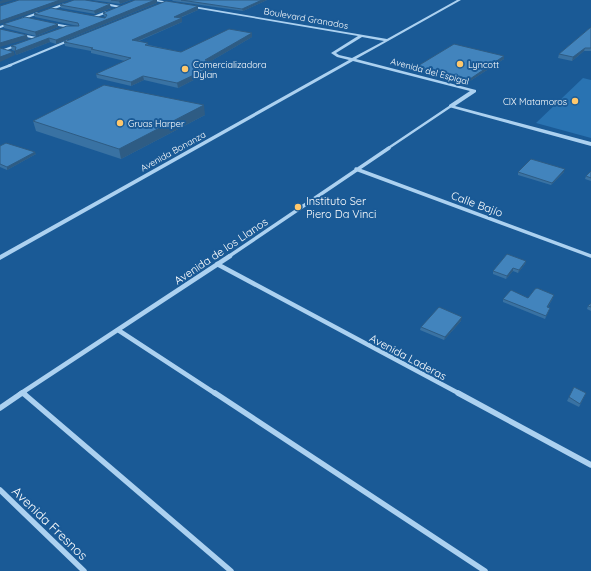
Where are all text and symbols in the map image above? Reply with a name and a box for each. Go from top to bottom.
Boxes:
street label: Boulevard Granados [263,5,349,31]
street label: Avenida del Espigal [390,55,470,87]
place label: Comercializadora Dylan [193,59,266,80]
marker: Lyncott [455,59,465,69]
place label: Lyncott [468,59,499,70]
marker: Comercializadora Dylan [180,64,190,74]
place label: CIX Matamoros [503,96,567,107]
marker: CIX Matamoros [570,96,580,106]
marker: Gruas Harper [115,118,125,128]
place label: Gruas Harper [128,118,185,129]
street label: Avenida Bonanza [139,129,207,173]
street label: Calle Bajío [449,188,505,220]
place label: Instituto Ser Piero Da Vinci [306,194,376,221]
marker: Instituto Ser Piero Da Vinci [293,202,303,212]
street label: Avenida de los Llanos [171,214,271,288]
street label: Avenida Laderas [367,331,449,383]
street label: Avenida Fresnos [9,483,91,563]

